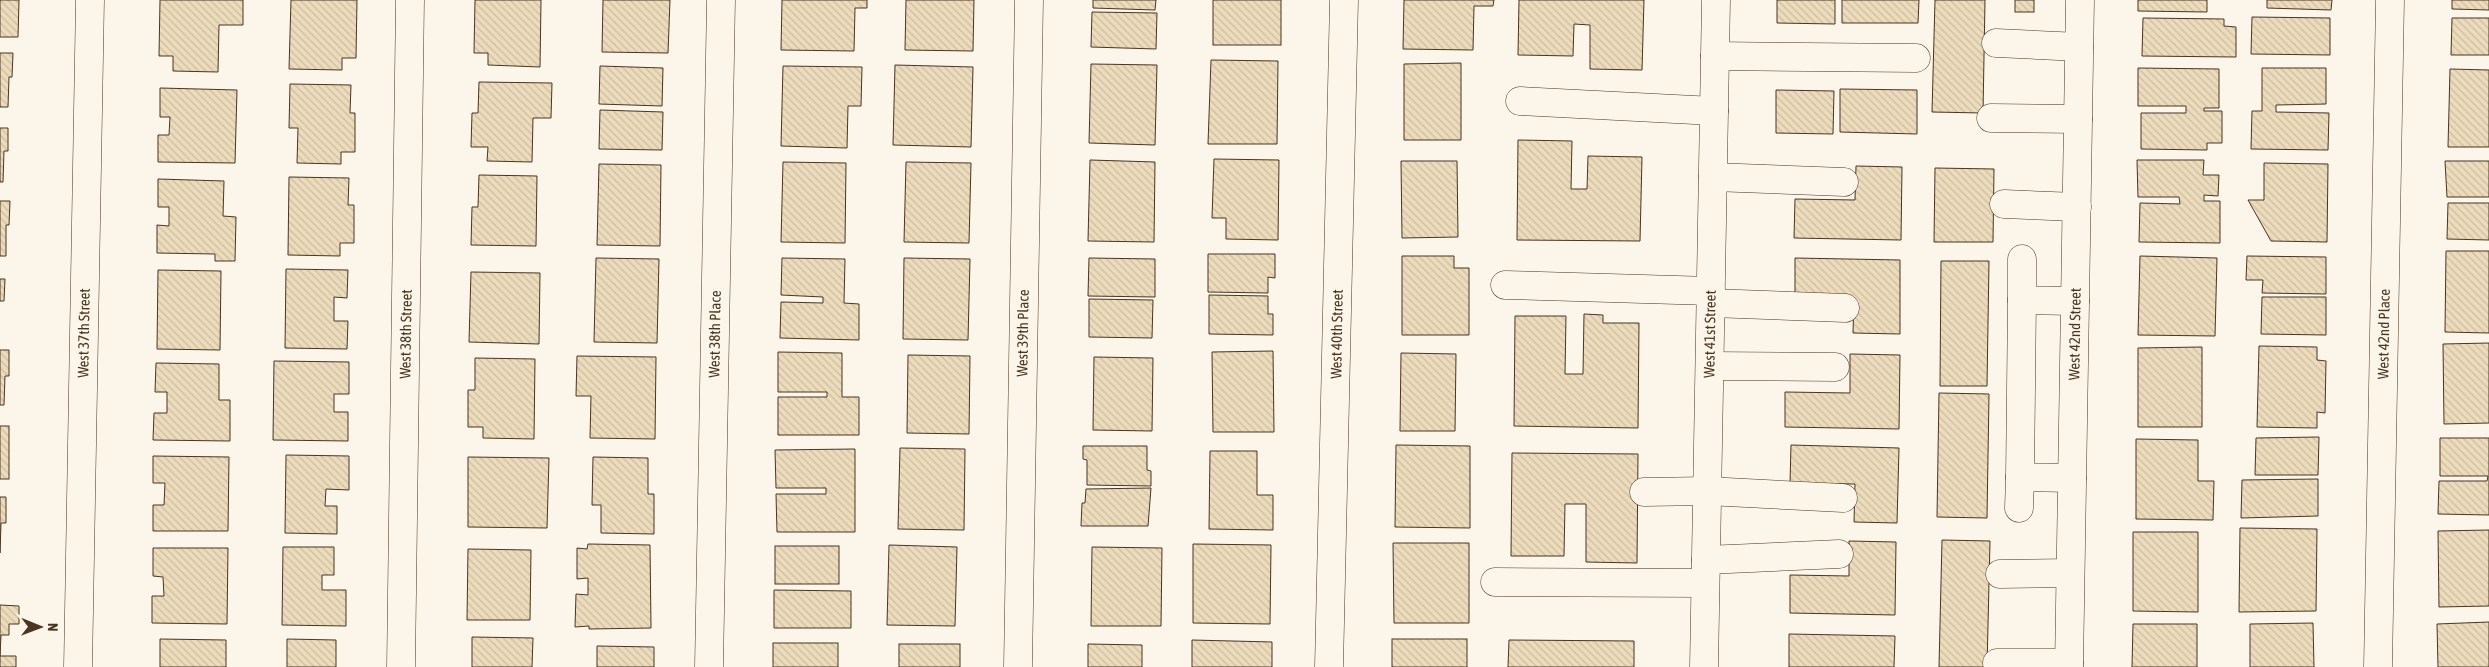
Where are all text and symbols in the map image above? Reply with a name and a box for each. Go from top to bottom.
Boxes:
street label: West 37th Street [74,288,93,378]
street label: West 42nd Street [2065,288,2084,380]
street label: West 38th Street [396,289,415,379]
street label: West 39th Place [1013,289,1032,377]
street label: West 40th Street [1327,289,1346,379]
street label: West 42nd Place [2374,289,2393,379]
street label: West 38th Place [705,290,724,378]
street label: West 41st Street [1700,290,1719,378]
north arrow [15,602,65,652]
text: N [45,623,61,631]

